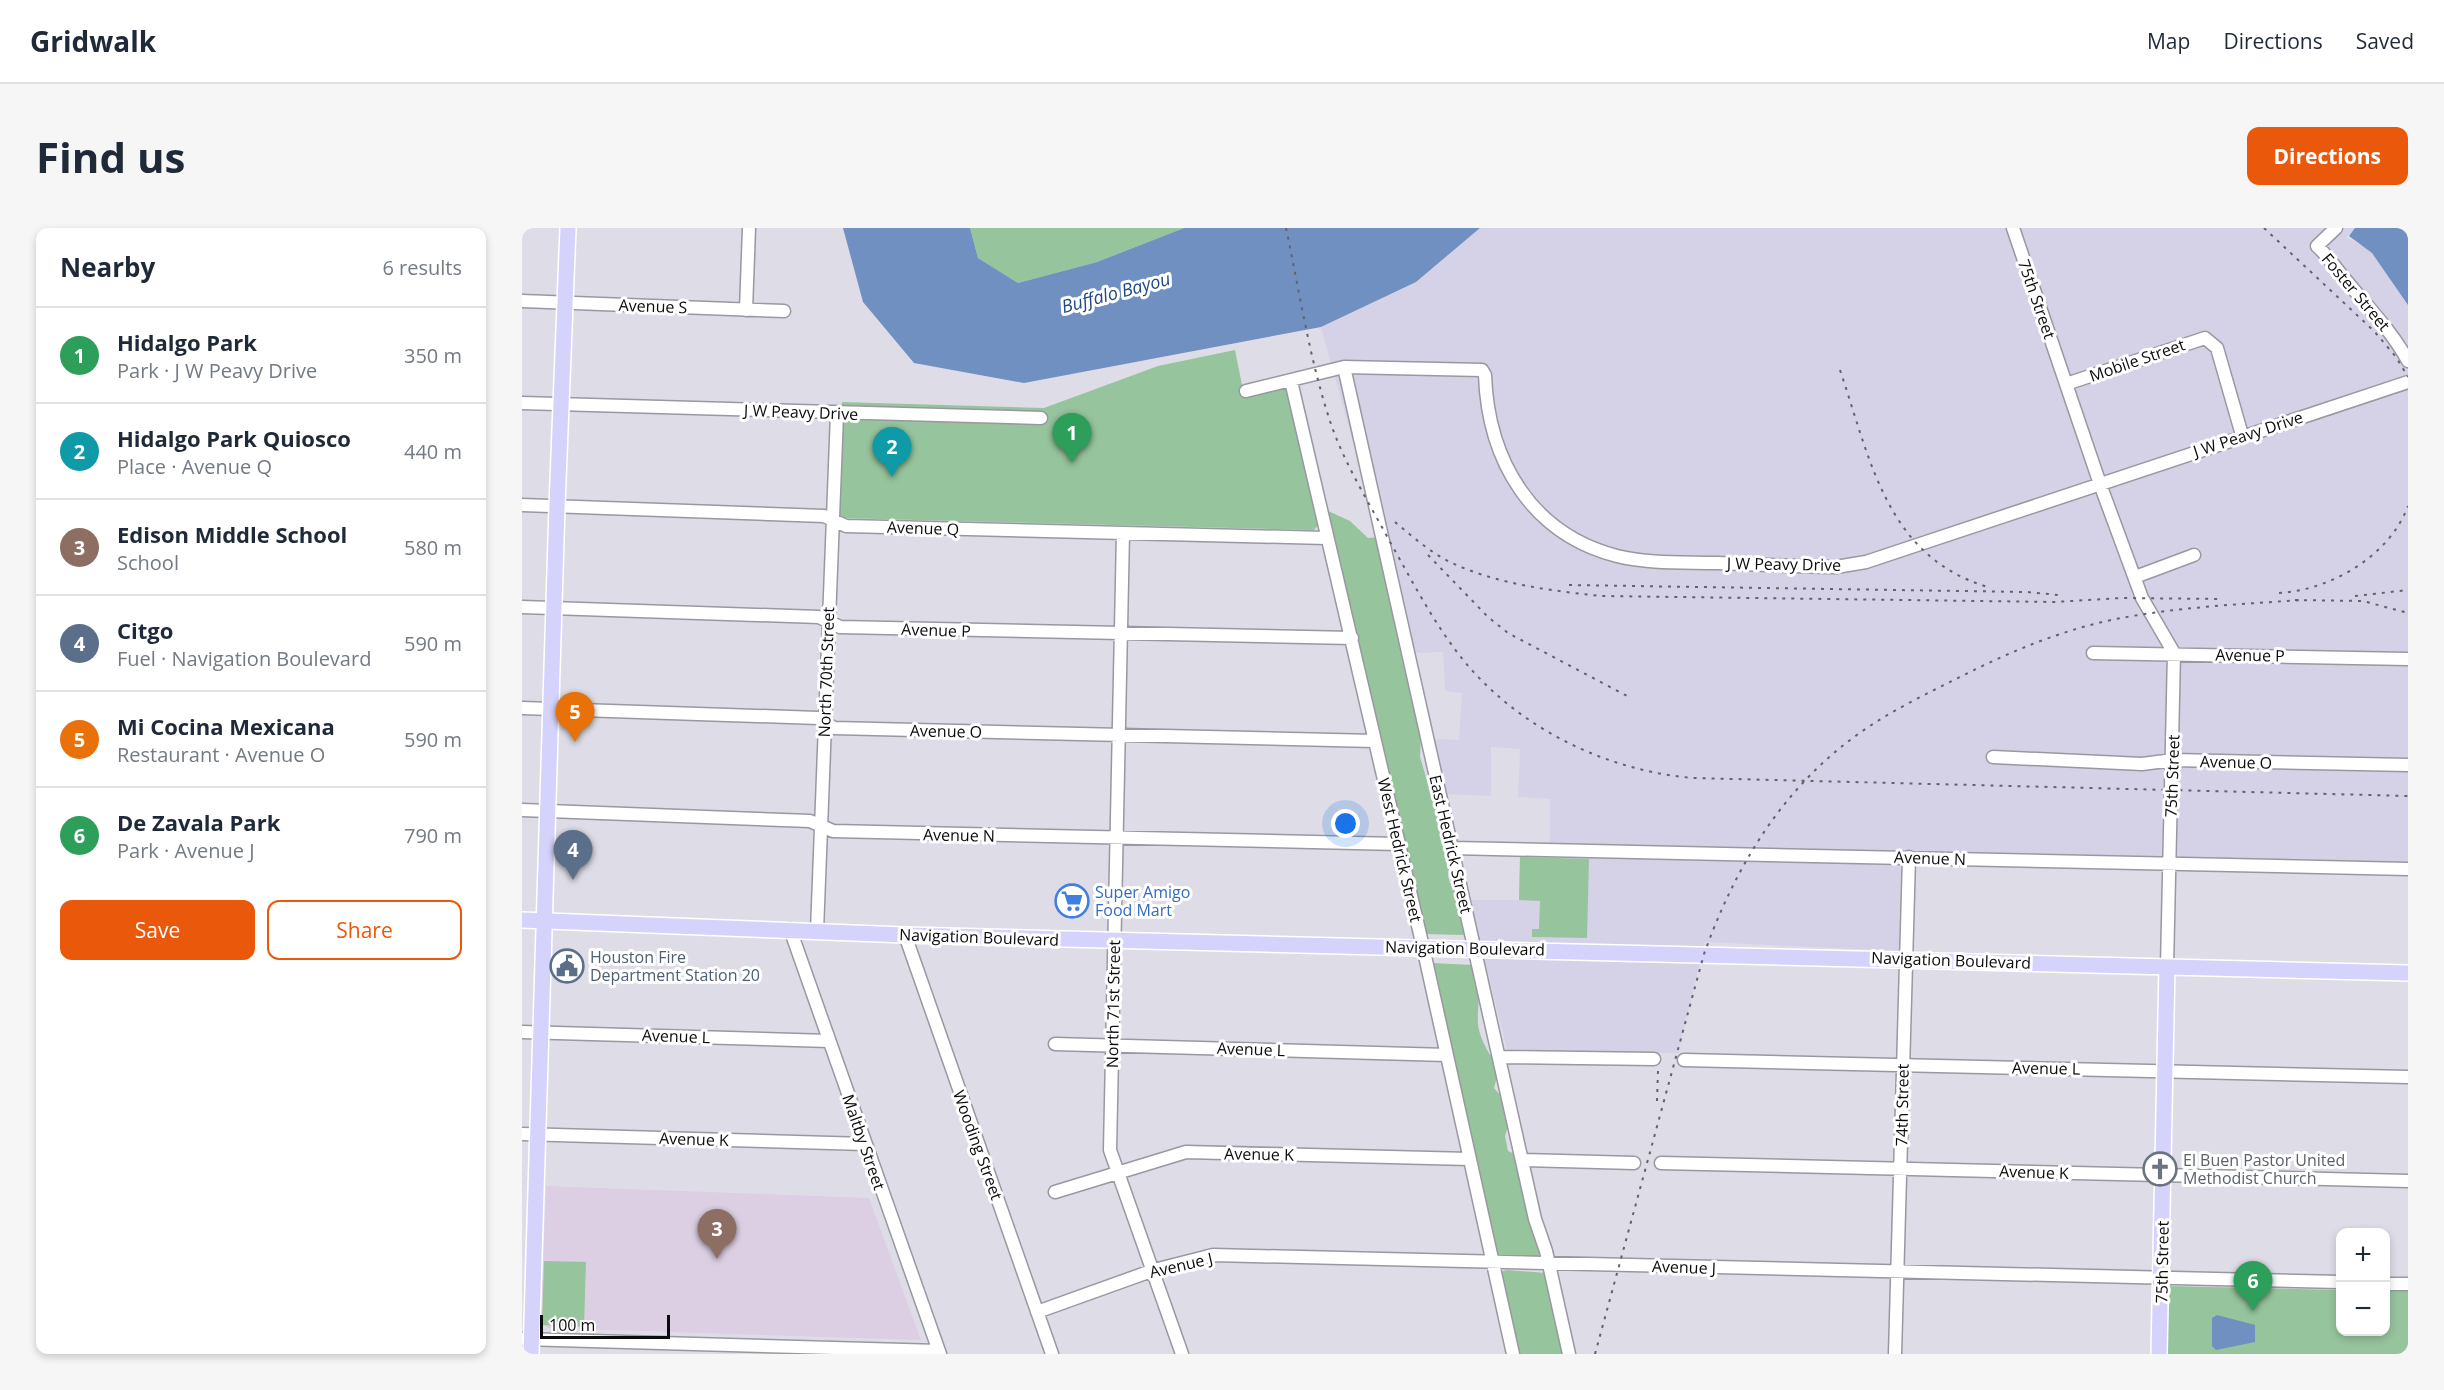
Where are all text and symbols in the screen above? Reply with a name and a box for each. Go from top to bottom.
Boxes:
text: Gridwalk [30,22,156,60]
text: Map [2147,27,2190,55]
text: Directions [2223,27,2323,55]
text: Saved [2356,27,2414,55]
button: Directions [2247,127,2408,185]
text: Find us [36,128,185,185]
street label: Foster Street [2317,248,2395,336]
text: Nearby [60,249,155,285]
text: 6 results [382,254,462,281]
street label: 75th Street [2013,256,2061,342]
water label: Buffalo Bayou [1059,266,1173,318]
street label: Avenue S [618,294,688,318]
text: Hidalgo Park [117,327,257,357]
street label: Mobile Street [2086,333,2188,387]
text: 1 [74,342,85,369]
text: 350 m [404,342,462,369]
text: Park · J W Peavy Drive [117,357,317,384]
street label: J W Peavy Drive [742,399,858,425]
street label: J W Peavy Drive [2188,406,2306,463]
pin: 1 [1052,414,1092,463]
text: Hidalgo Park Quiosco [117,423,351,453]
pin: 2 [872,428,911,477]
text: 2 [74,438,85,465]
text: 440 m [404,438,462,465]
text: Place · Avenue Q [117,453,272,480]
street label: Avenue Q [886,516,960,540]
text: Edison Middle School [117,519,347,549]
text: 3 [74,534,85,561]
text: 580 m [404,534,462,561]
text: School [117,549,179,576]
street label: J W Peavy Drive [1725,552,1841,576]
street label: North 70th Street [813,606,839,738]
text: Citgo [117,615,173,645]
street label: Avenue P [901,618,971,642]
text: 4 [74,630,85,657]
text: 590 m [404,630,462,657]
street label: Avenue P [2215,643,2285,667]
text: Fuel · Navigation Boulevard [117,645,371,672]
pin: 5 [556,692,594,742]
text: Mi Cocina Mexicana [117,711,335,741]
street label: Avenue O [910,719,982,743]
text: 5 [74,726,85,753]
text: 590 m [404,726,462,753]
street label: 75th Street [2160,734,2184,818]
text: Restaurant · Avenue O [117,741,325,768]
street label: Avenue O [2200,750,2272,774]
street label: East Hedrick Street [1424,773,1478,916]
street label: West Hedrick Street [1373,776,1427,925]
text: De Zavala Park [117,807,280,837]
your location [1331,809,1360,838]
text: 6 [74,822,85,849]
text: 790 m [404,822,462,849]
street label: Avenue N [923,823,995,847]
pin: 4 [554,830,592,880]
text: Park · Avenue J [117,837,255,864]
street label: Avenue N [1894,846,1966,870]
place label: Super Amigo Food Mart [1095,881,1190,921]
supermarket icon: Super Amigo Food Mart [1054,883,1090,919]
button: Save [60,900,255,960]
button: Share [267,900,462,960]
street label: Navigation Boulevard [899,923,1059,951]
street label: Navigation Boulevard [1385,936,1545,960]
street label: North 71st Street [1101,939,1125,1068]
place label: Houston Fire Department Station 20 [590,946,760,986]
street label: Navigation Boulevard [1871,946,2031,974]
public building icon: Houston Fire Department Station 20 [549,948,585,984]
street label: Avenue L [642,1024,710,1048]
street label: Avenue L [1217,1037,1285,1061]
street label: Avenue L [2012,1056,2080,1080]
street label: 74th Street [1890,1063,1914,1147]
street label: Wooding Street [948,1087,1008,1203]
street label: Maltby Street [837,1091,891,1193]
street label: Avenue K [659,1127,729,1151]
street label: Avenue K [1224,1142,1294,1166]
place label: El Buen Pastor United Methodist Church [2183,1149,2345,1189]
church icon: El Buen Pastor United Methodist Church [2142,1151,2178,1187]
street label: Avenue K [1999,1160,2069,1184]
pin: 3 [698,1210,736,1259]
street label: 75th Street [2150,1220,2174,1304]
map controls [2336,1228,2390,1336]
button: + [2336,1228,2390,1282]
street label: Avenue J [1147,1247,1215,1283]
street label: Avenue J [1652,1255,1716,1279]
pin: 6 [2234,1262,2272,1311]
button: − [2336,1282,2390,1336]
scale bar [540,1312,670,1340]
text: 100 m [549,1314,595,1336]

